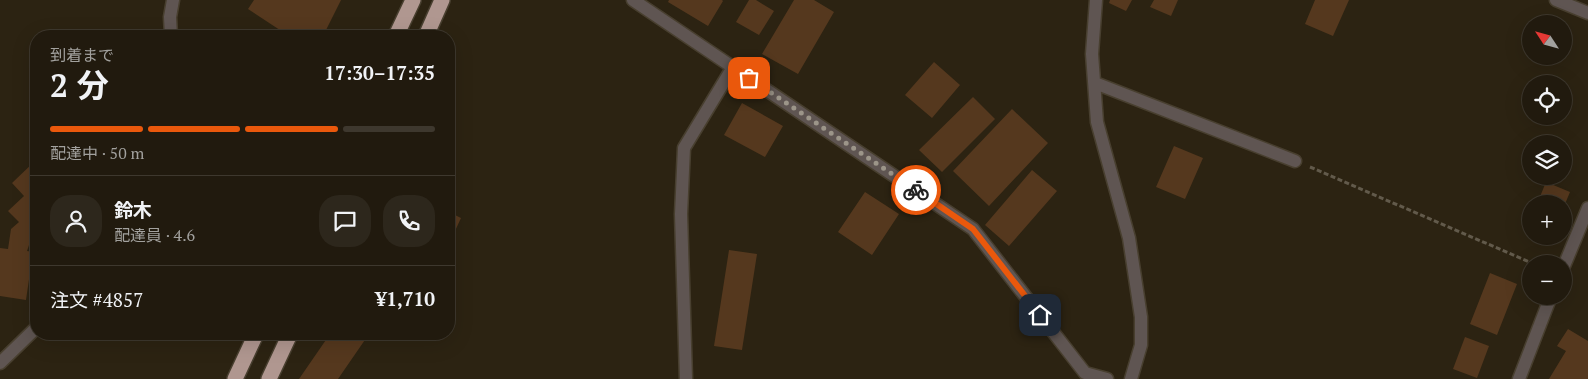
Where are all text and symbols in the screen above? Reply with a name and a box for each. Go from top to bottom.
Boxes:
north arrow [1522,15,1572,65]
map controls [1522,15,1572,305]
text: 到着まで [50,44,114,66]
pin [728,57,770,99]
text: 17:30–17:35 [324,60,435,85]
text: 2 分 [50,64,109,106]
icon: bag [735,64,763,92]
button: locate [1522,75,1572,125]
button: layers [1522,135,1572,185]
text: 配達中 · 50 m [50,142,144,164]
courier [891,165,941,215]
icon: bike [902,176,930,204]
button: person [50,195,102,247]
button: chat [319,195,371,247]
button: phone [383,195,435,247]
button: + [1522,195,1572,245]
text: 鈴木 [114,197,152,222]
text: 配達員 · 4.6 [114,224,195,246]
button: − [1522,255,1572,305]
text: ¥1,710 [376,286,435,311]
text: 注文 #4857 [50,287,143,312]
pin [1019,294,1061,336]
icon: home [1026,301,1054,329]

